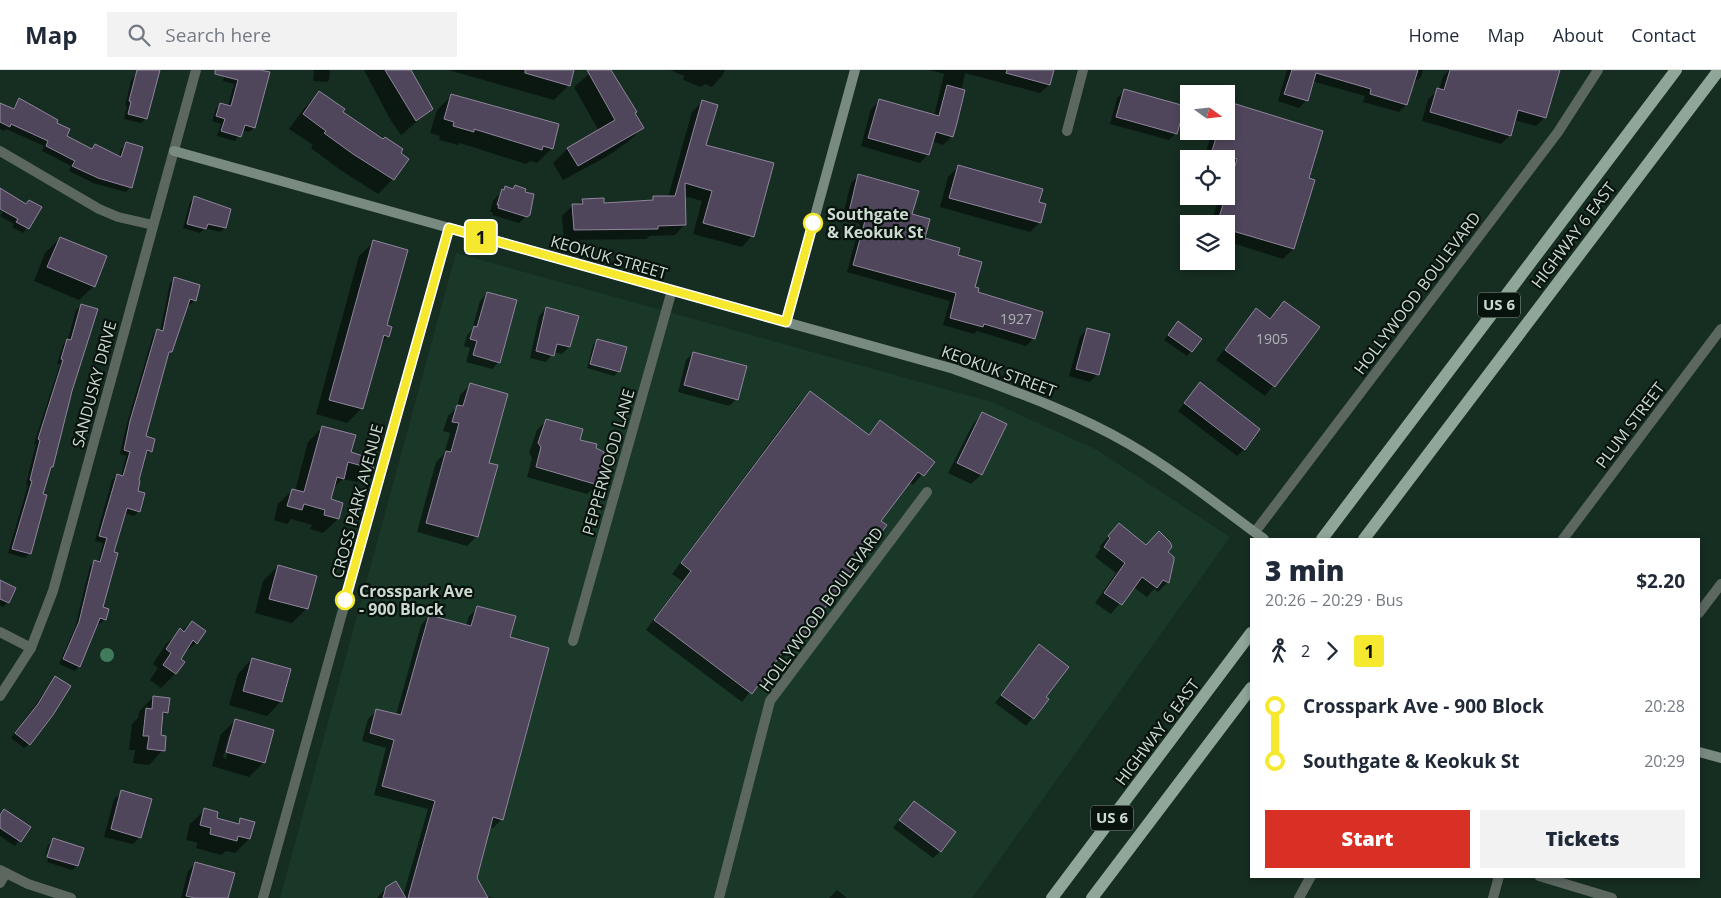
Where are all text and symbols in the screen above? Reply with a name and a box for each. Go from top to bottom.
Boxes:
search box [107,12,457,57]
text: Map [25,18,77,51]
icon: search [125,21,153,49]
text: Search here [165,22,271,48]
text: Home [1409,23,1459,47]
text: Map [1487,23,1525,47]
text: About [1553,23,1603,47]
text: Contact [1631,23,1696,47]
north arrow [1180,85,1235,140]
map controls [1180,85,1235,270]
button: locate [1180,150,1235,205]
street label: HIGHWAY 6 EAST [1526,177,1620,293]
place label: Southgate & Keokuk St [827,203,923,243]
street label: HOLLYWOOD BOULEVARD [1349,207,1485,379]
marker: Southgate & Keokuk St [803,213,823,233]
button: layers [1180,215,1235,270]
line badge: 1 [465,221,497,253]
text: 1 [476,225,486,249]
street label: KEOKUK STREET [548,230,670,284]
road number: US 6 [1478,292,1520,318]
house number: 1927 [1000,309,1032,328]
street label: SANDUSKY DRIVE [67,318,121,450]
house number: 1905 [1256,329,1288,348]
street label: KEOKUK STREET [939,340,1060,402]
street label: PLUM STREET [1590,377,1670,472]
street label: PEPPERWOOD LANE [577,386,639,538]
street label: CROSS PARK AVENUE [326,421,388,581]
street label: HOLLYWOOD BOULEVARD [754,522,888,696]
text: 3 min [1265,551,1345,589]
text: $2.20 [1636,568,1685,594]
place label: Crosspark Ave - 900 Block [359,580,473,620]
text: 20:26 – 20:29 · Bus [1265,589,1403,611]
marker: Crosspark Ave - 900 Block [335,590,355,610]
icon: walk [1265,637,1293,665]
icon: forward [1318,637,1346,665]
text: 1 [1364,639,1374,663]
text: 2 [1301,640,1310,662]
street label: HIGHWAY 6 EAST [1110,674,1204,790]
text: Crosspark Ave - 900 Block [1303,693,1544,719]
text: 20:28 [1644,695,1685,717]
text: Southgate & Keokuk St [1303,748,1520,774]
text: 20:29 [1644,750,1685,772]
road number: US 6 [1091,806,1133,830]
button: Start [1265,810,1470,868]
button: Tickets [1480,810,1685,868]

